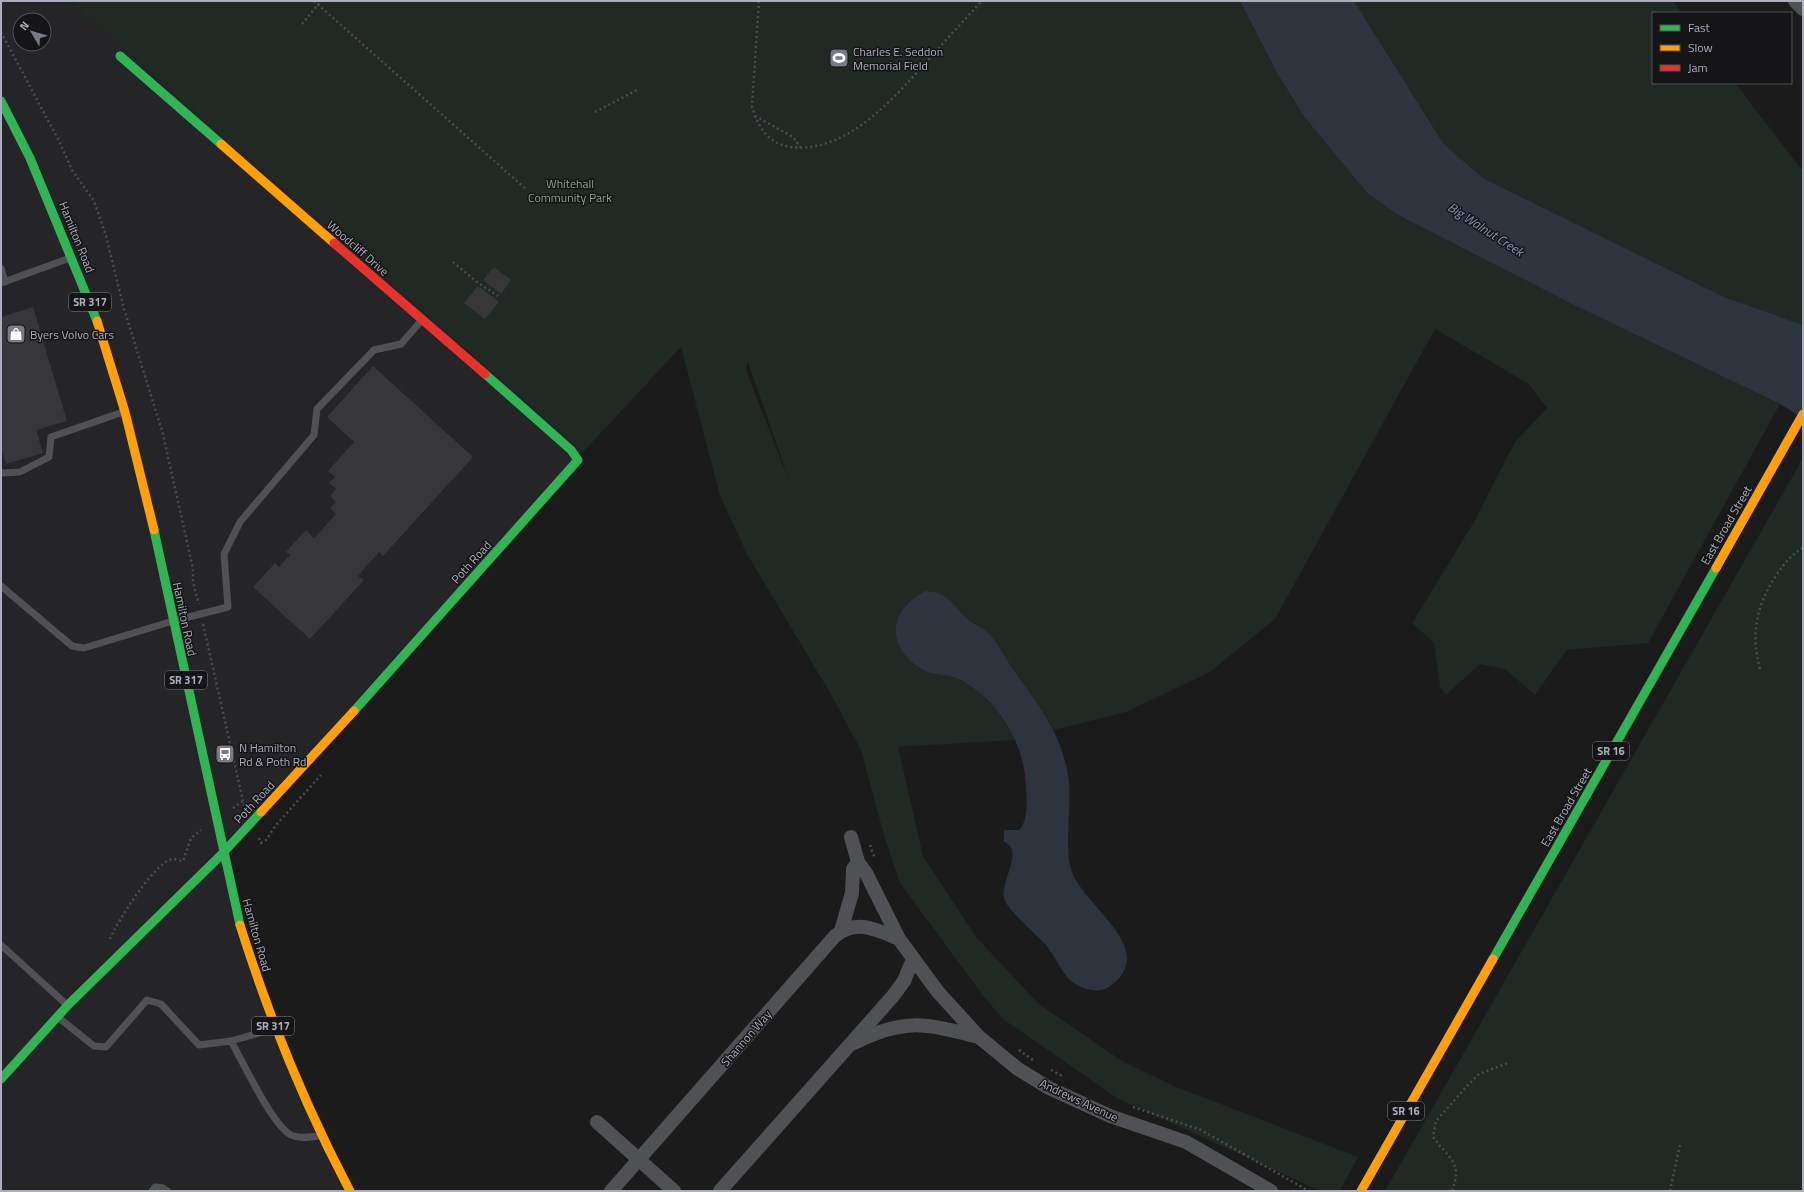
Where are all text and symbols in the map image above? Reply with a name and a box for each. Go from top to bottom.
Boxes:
north arrow [12,12,52,52]
legend [1652,12,1792,84]
text: N [15,18,33,34]
text: Fast [1688,18,1711,37]
text: Slow [1688,38,1713,57]
place label: Charles E. Seddon Memorial Field [853,42,943,75]
sports icon: Charles E. Seddon Memorial Field [828,47,850,69]
text: Jam [1688,58,1708,77]
park label: Whitehall Community Park [528,174,612,207]
water label: Big Walnut Creek [1444,197,1530,262]
street label: Hamilton Road [54,199,100,275]
street label: Woodcliff Drive [323,216,393,280]
road number: SR 317 [69,293,111,311]
shop icon: Byers Volvo Cars [5,323,27,345]
place label: Byers Volvo Cars [30,325,115,344]
street label: East Broad Street [1696,481,1757,568]
street label: Poth Road [446,536,496,588]
street label: Hamilton Road [168,580,202,658]
road number: SR 317 [165,671,207,689]
place label: N Hamilton Rd & Poth Rd [239,738,306,771]
road number: SR 16 [1593,742,1629,760]
bus stop icon: N Hamilton Rd & Poth Rd [214,743,236,765]
street label: East Broad Street [1536,763,1597,850]
street label: Poth Road [229,776,279,828]
street label: Hamilton Road [238,896,276,974]
street label: Shannon Way [716,1005,776,1070]
road number: SR 317 [252,1017,294,1035]
street label: Andrews Avenue [1037,1073,1121,1127]
road number: SR 16 [1388,1102,1424,1120]

